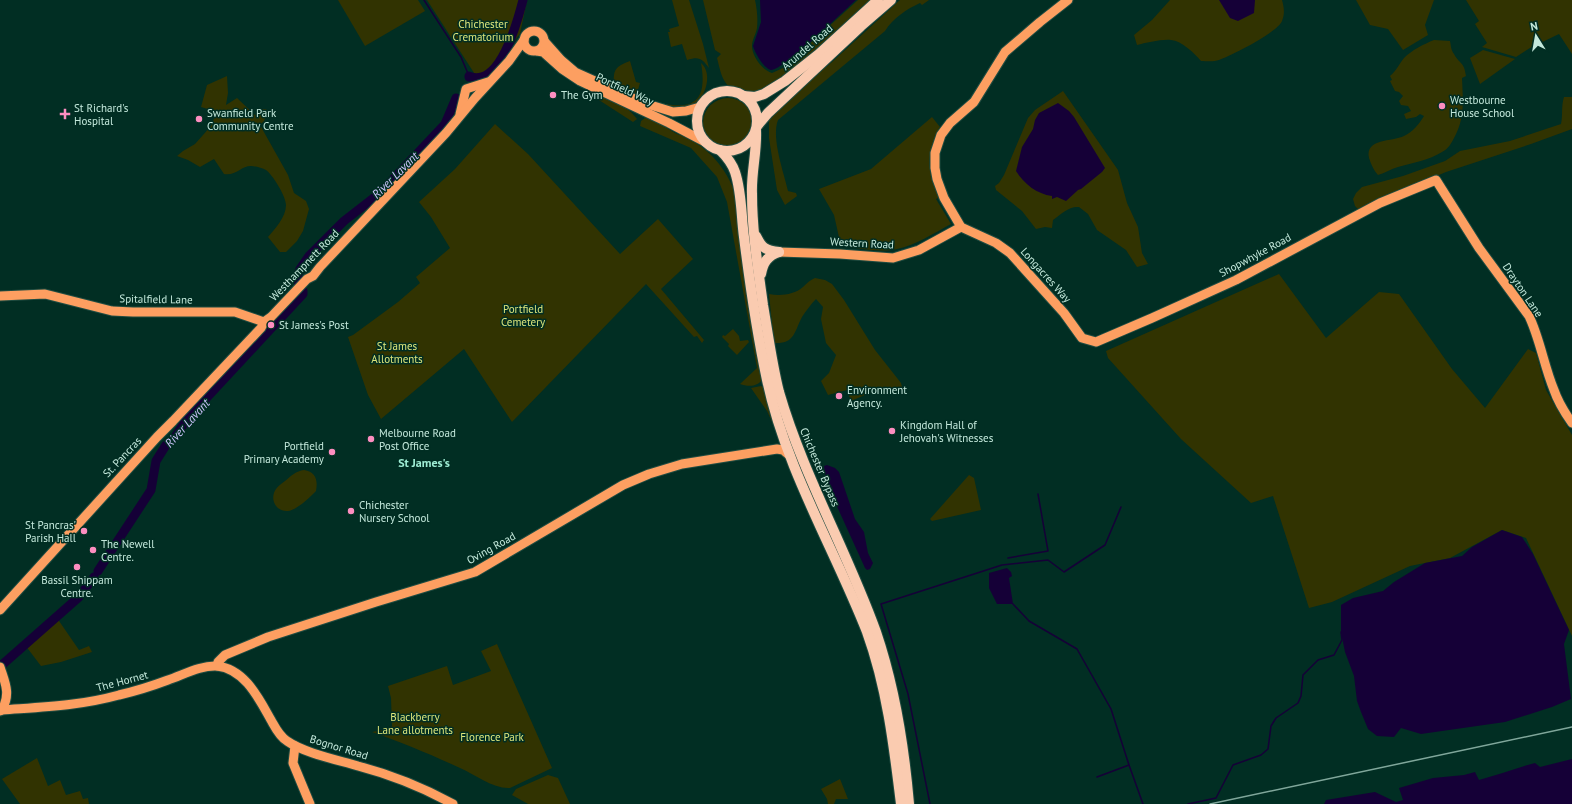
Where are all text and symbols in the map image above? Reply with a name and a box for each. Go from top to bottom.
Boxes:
north arrow [1516,16,1556,56]
park label: Chichester Crematorium [453,17,513,44]
text: N [1529,19,1539,34]
street label: Arundel Road [779,21,835,73]
street label: Portfield Way [594,70,657,109]
place label: The Gym [561,88,603,102]
marker: The Gym [548,90,558,100]
place label: Westbourne House School [1450,93,1515,120]
place label: St Richard's Hospital [74,101,129,128]
marker: Westbourne House School [1437,101,1447,111]
place label: Swanfield Park Community Centre [207,106,294,133]
marker: St Richard's Hospital [59,108,71,120]
marker: Swanfield Park Community Centre [194,114,204,124]
water label: River Lavant [369,148,422,201]
street label: Westhampnett Road [266,226,342,304]
street label: Shopwhyke Road [1216,230,1294,280]
street label: Western Road [830,234,894,252]
street label: Longacres Way [1018,245,1075,306]
street label: Drayton Lane [1500,260,1547,320]
street label: Spitalfield Lane [119,291,193,307]
park label: Portfield Cemetery [501,302,546,329]
place label: St James's Post [279,318,349,332]
marker: St James's Post [266,320,276,330]
park label: St James Allotments [371,339,423,366]
place label: Environment Agency. [847,383,907,410]
marker: Environment Agency. [834,391,844,401]
water label: River Lavant [161,395,213,450]
place label: Kingdom Hall of Jehovah's Witnesses [899,418,994,445]
street label: Chichester Bypass [797,425,843,509]
place label: Melbourne Road Post Office [379,426,456,453]
marker: Kingdom Hall of Jehovah's Witnesses [887,426,897,436]
street label: St. Pancras [100,434,144,480]
marker: Melbourne Road Post Office [366,434,376,444]
place label: Portfield Primary Academy [244,439,325,466]
marker: Portfield Primary Academy [327,447,337,457]
district label: St James's [398,455,450,470]
place label: Chichester Nursery School [359,498,430,525]
marker: Chichester Nursery School [346,506,356,516]
place label: St Pancras' Parish Hall [25,518,77,545]
marker: St Pancras' Parish Hall [79,526,89,536]
street label: Oving Road [464,529,518,567]
place label: The Newell Centre. [101,537,155,564]
marker: The Newell Centre. [88,545,98,555]
marker: Bassil Shippam Centre. [72,562,82,572]
place label: Bassil Shippam Centre. [41,573,113,600]
street label: The Hornet [95,667,150,695]
park label: Blackberry Lane allotments [377,710,453,737]
park label: Florence Park [460,730,525,744]
street label: Bognor Road [308,732,370,763]

